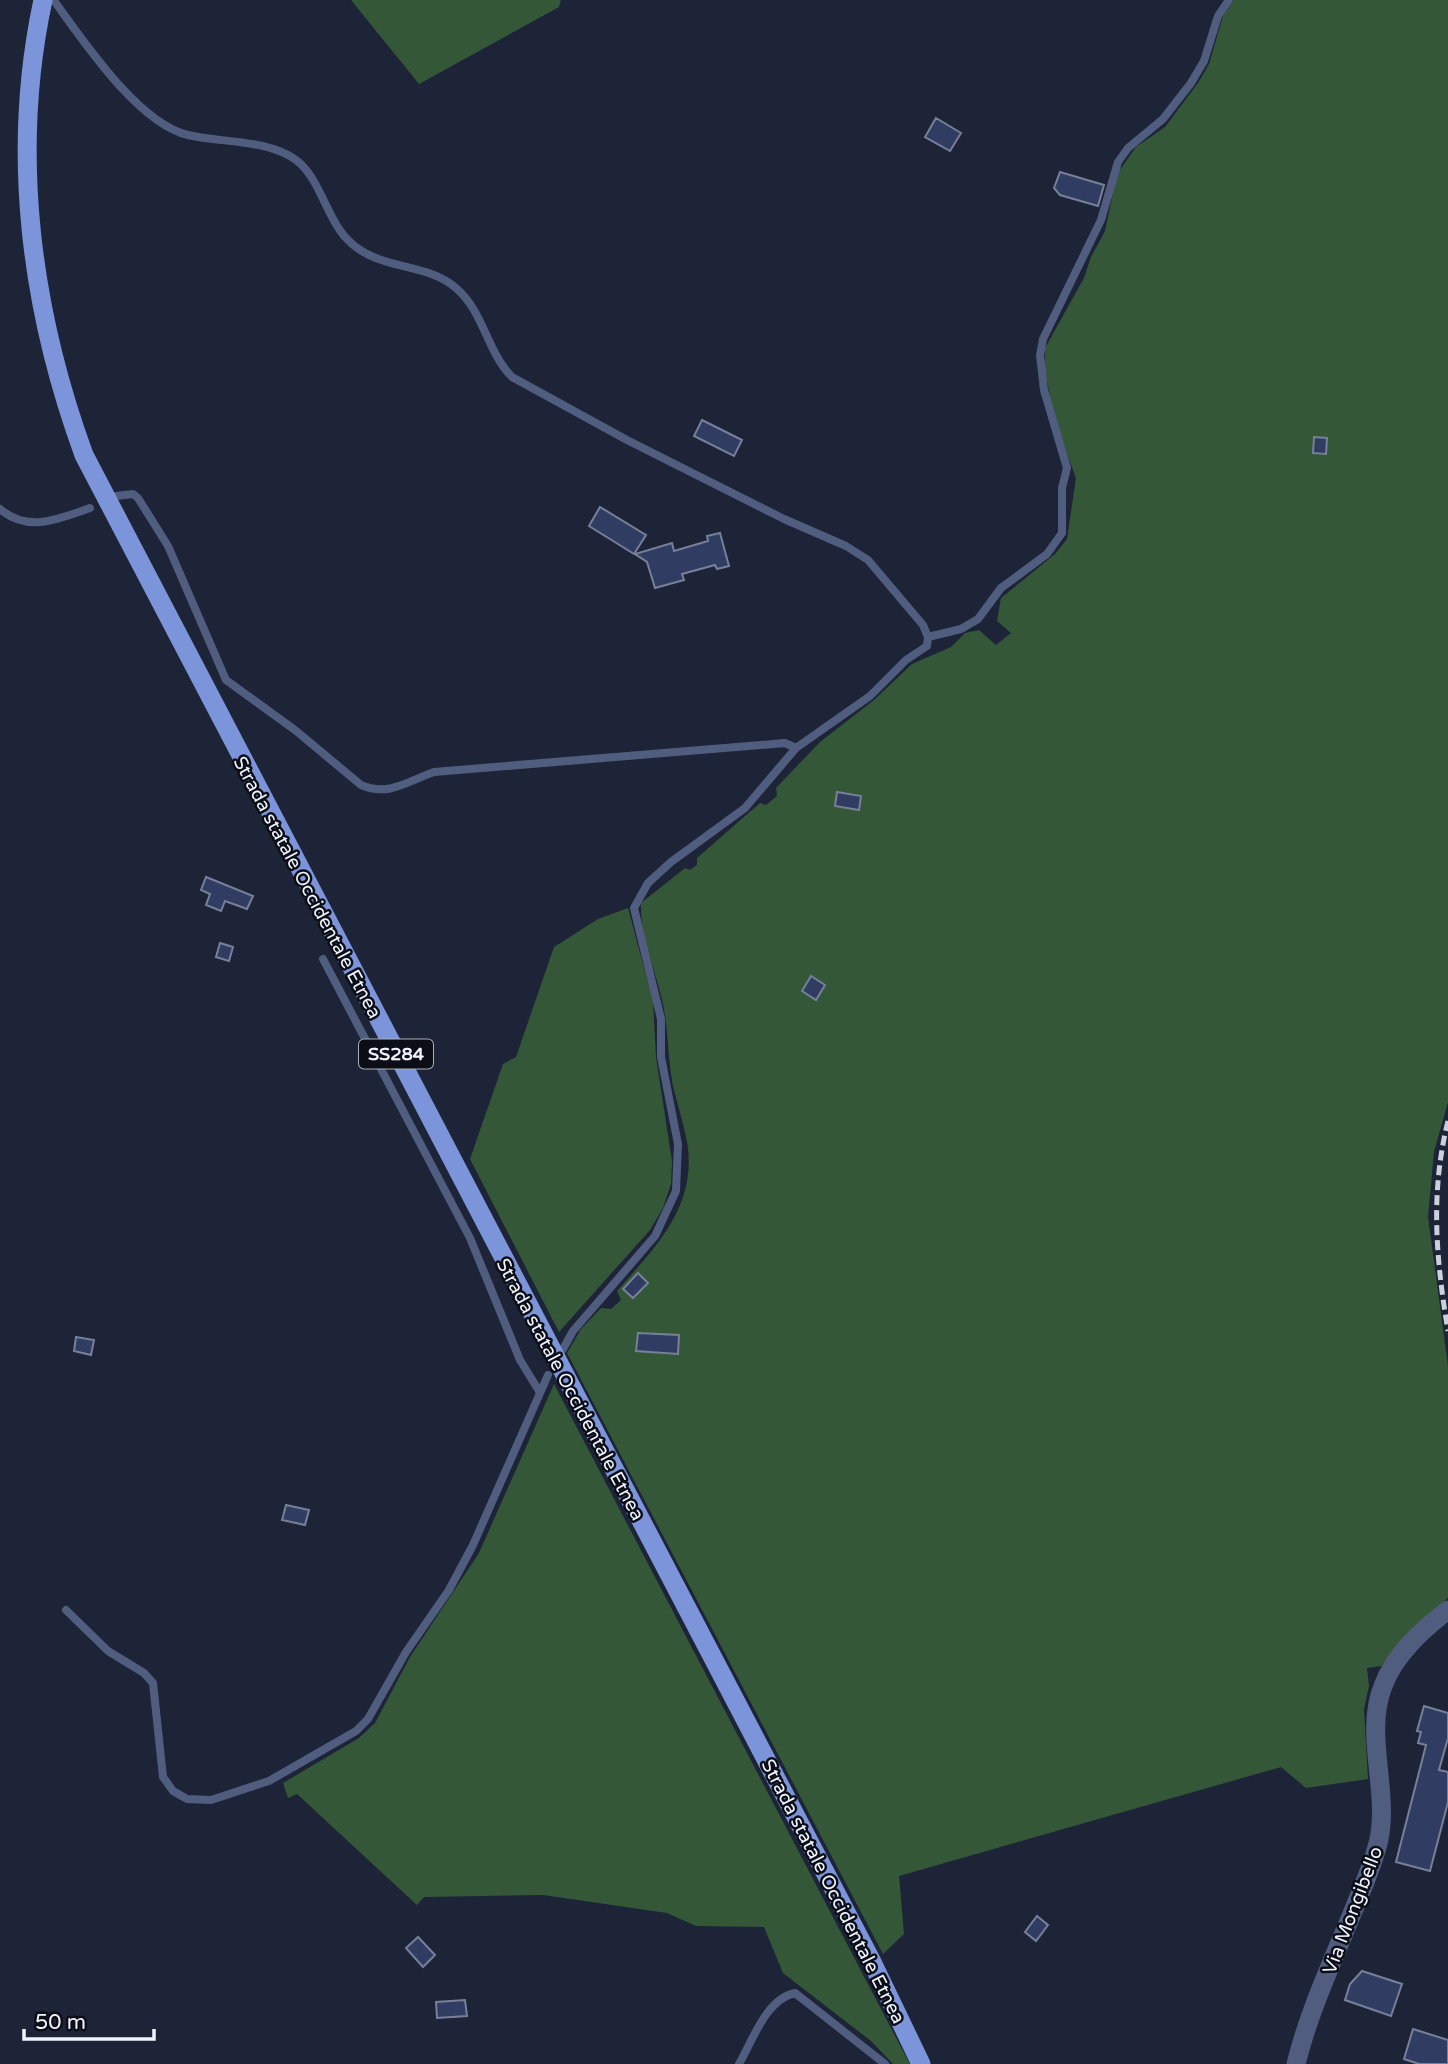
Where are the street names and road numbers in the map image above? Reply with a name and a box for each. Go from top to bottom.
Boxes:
street label: Strada statale Occidentale Etnea [228,753,386,1022]
road number: SS284 [359,1040,433,1069]
street label: Strada statale Occidentale Etnea [491,1255,649,1524]
street label: Strada statale Occidentale Etnea [757,1756,910,2027]
street label: Via Mongibello [1318,1843,1387,1977]

